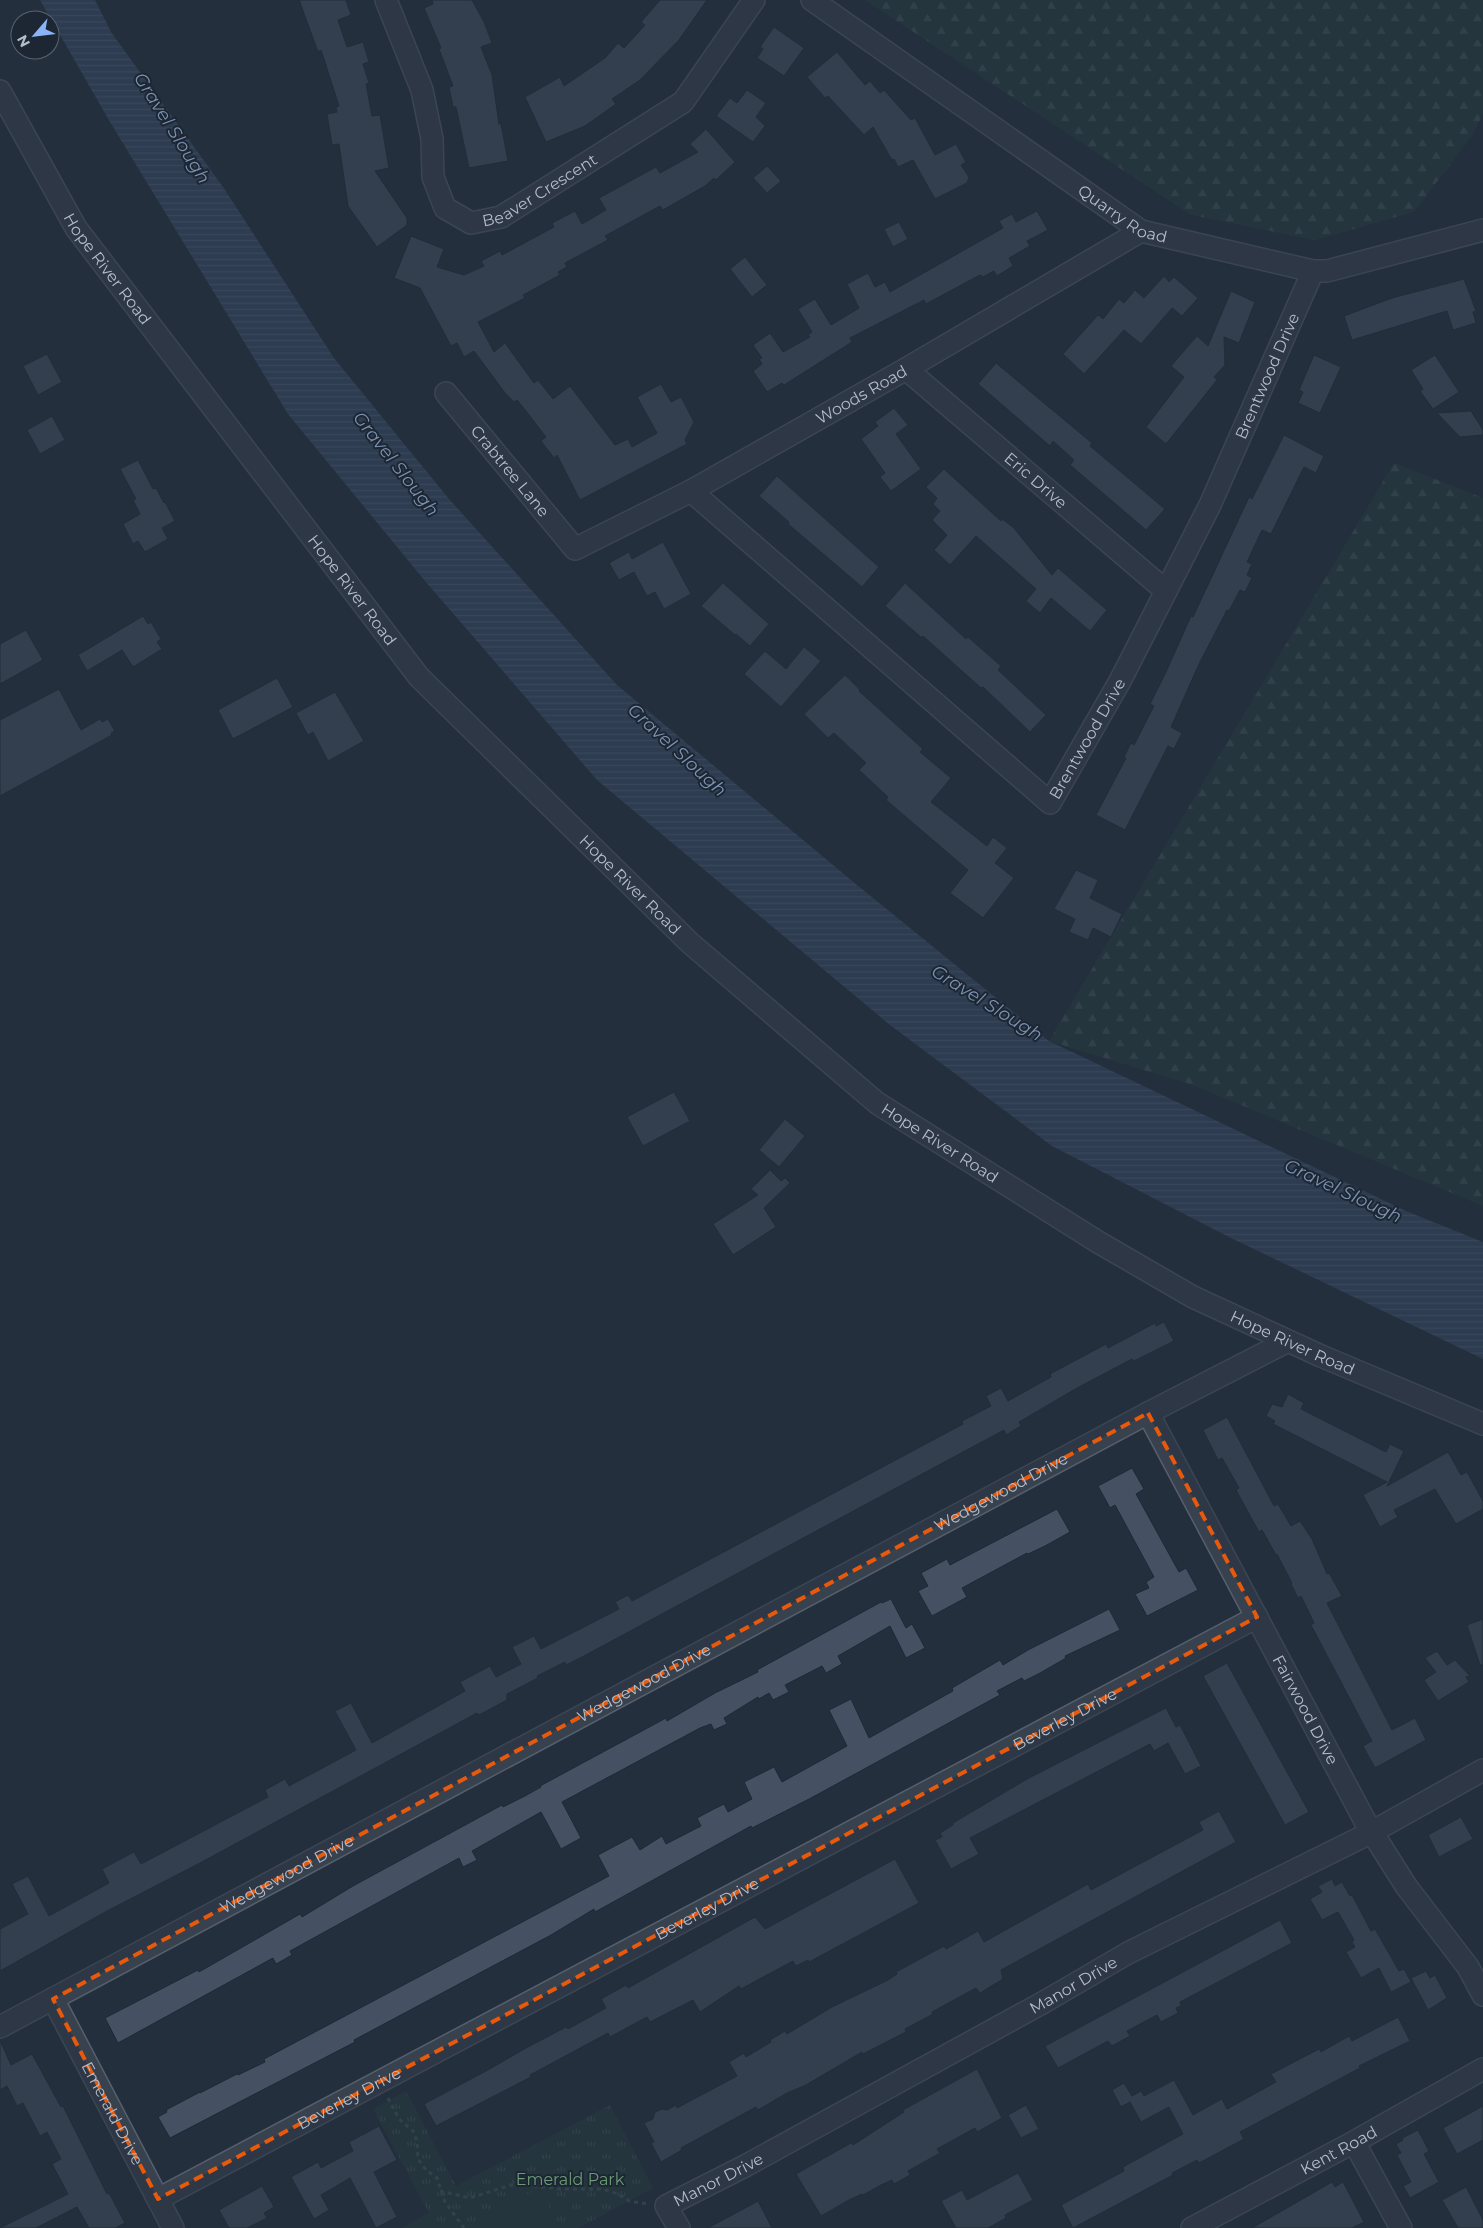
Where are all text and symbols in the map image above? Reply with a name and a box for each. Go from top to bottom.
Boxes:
north arrow [10,10,60,60]
text: N [13,32,34,50]
water label: Gravel Slough [129,68,215,188]
street label: Beaver Crescent [481,150,601,231]
street label: Quarry Road [1074,181,1169,247]
street label: Hope River Road [60,210,155,328]
street label: Brentwood Drive [1231,310,1303,442]
street label: Woods Road [813,361,911,428]
water label: Gravel Slough [348,407,444,521]
street label: Crabtree Lane [467,422,553,521]
street label: Eric Drive [1000,448,1071,512]
street label: Hope River Road [304,531,400,649]
street label: Brentwood Drive [1045,675,1130,802]
water label: Gravel Slough [623,699,731,801]
street label: Hope River Road [576,831,685,939]
water label: Gravel Slough [927,960,1047,1046]
street label: Hope River Road [878,1099,1002,1187]
water label: Gravel Slough [1281,1154,1405,1228]
street label: Hope River Road [1227,1307,1358,1379]
street label: Wedgewood Drive [931,1449,1071,1536]
street label: Wedgewood Drive [574,1640,714,1727]
street label: Fairwood Drive [1269,1652,1342,1768]
street label: Beverley Drive [1010,1684,1120,1755]
street label: Wedgewood Drive [217,1831,357,1918]
street label: Beverley Drive [652,1874,762,1944]
street label: Manor Drive [1026,1952,1121,2018]
street label: Emerald Drive [78,2059,147,2168]
street label: Beverley Drive [294,2063,404,2134]
street label: Kent Road [1297,2122,1380,2179]
street label: Manor Drive [670,2149,766,2211]
park label: Emerald Park [516,2170,625,2189]

